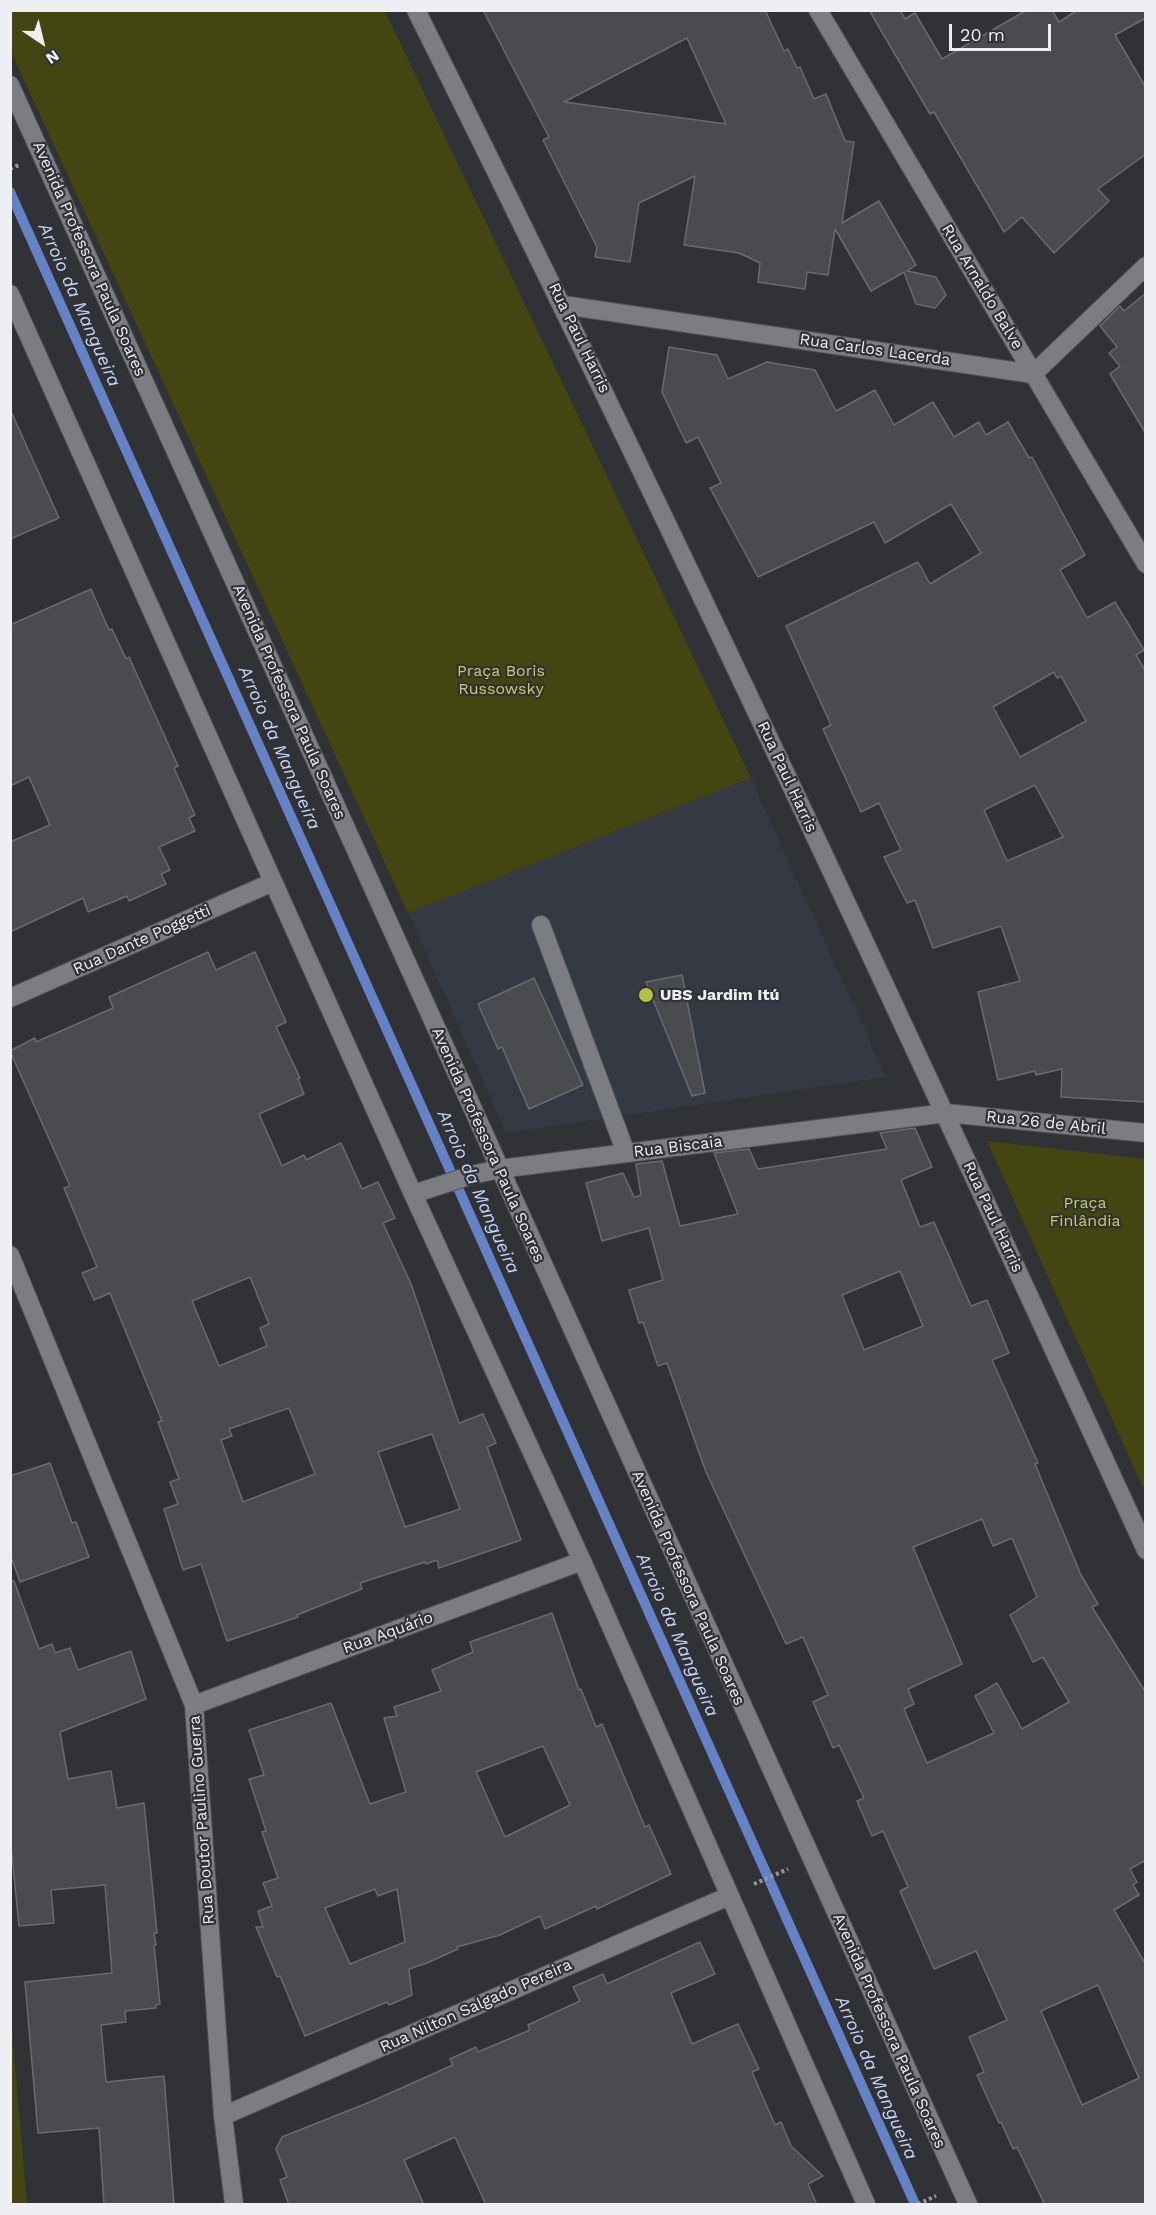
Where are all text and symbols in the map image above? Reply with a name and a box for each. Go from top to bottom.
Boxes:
north arrow [12,12,72,72]
scale bar [952,12,1054,50]
text: 20 m [960,24,1005,45]
text: N [42,46,63,68]
street label: Avenida Professora Paula Soares [28,138,150,380]
water label: Arroio da Mangueira [33,220,125,390]
street label: Rua Arnaldo Balve [937,221,1027,353]
street label: Rua Paul Harris [544,280,614,396]
street label: Rua Carlos Lacerda [798,330,952,370]
street label: Avenida Professora Paula Soares [228,581,350,823]
park label: Praça Boris Russowsky [457,661,545,699]
water label: Arroio da Mangueira [233,663,325,833]
street label: Rua Paul Harris [753,718,821,836]
street label: Rua Dante Poggetti [70,901,214,979]
place label: UBS Jardim Itú [660,985,779,1005]
marker: UBS Jardim Itú [637,986,655,1004]
street label: Avenida Professora Paula Soares [427,1024,549,1266]
water label: Arroio da Mangueira [432,1107,524,1277]
street label: Rua 26 de Abril [985,1107,1107,1139]
street label: Rua Biscaia [633,1132,723,1162]
street label: Rua Paul Harris [959,1158,1027,1276]
park label: Praça Finlândia [1049,1193,1121,1231]
street label: Avenida Professora Paula Soares [627,1467,749,1709]
water label: Arroio da Mangueira [631,1550,723,1720]
street label: Rua Aquário [340,1608,436,1658]
street label: Rua Doutor Paulino Guerra [185,1715,219,1925]
street label: Avenida Professora Paula Soares [828,1910,950,2152]
street label: Rua Nilton Salgado Pereira [377,1955,575,2057]
water label: Arroio da Mangueira [830,1993,922,2163]

